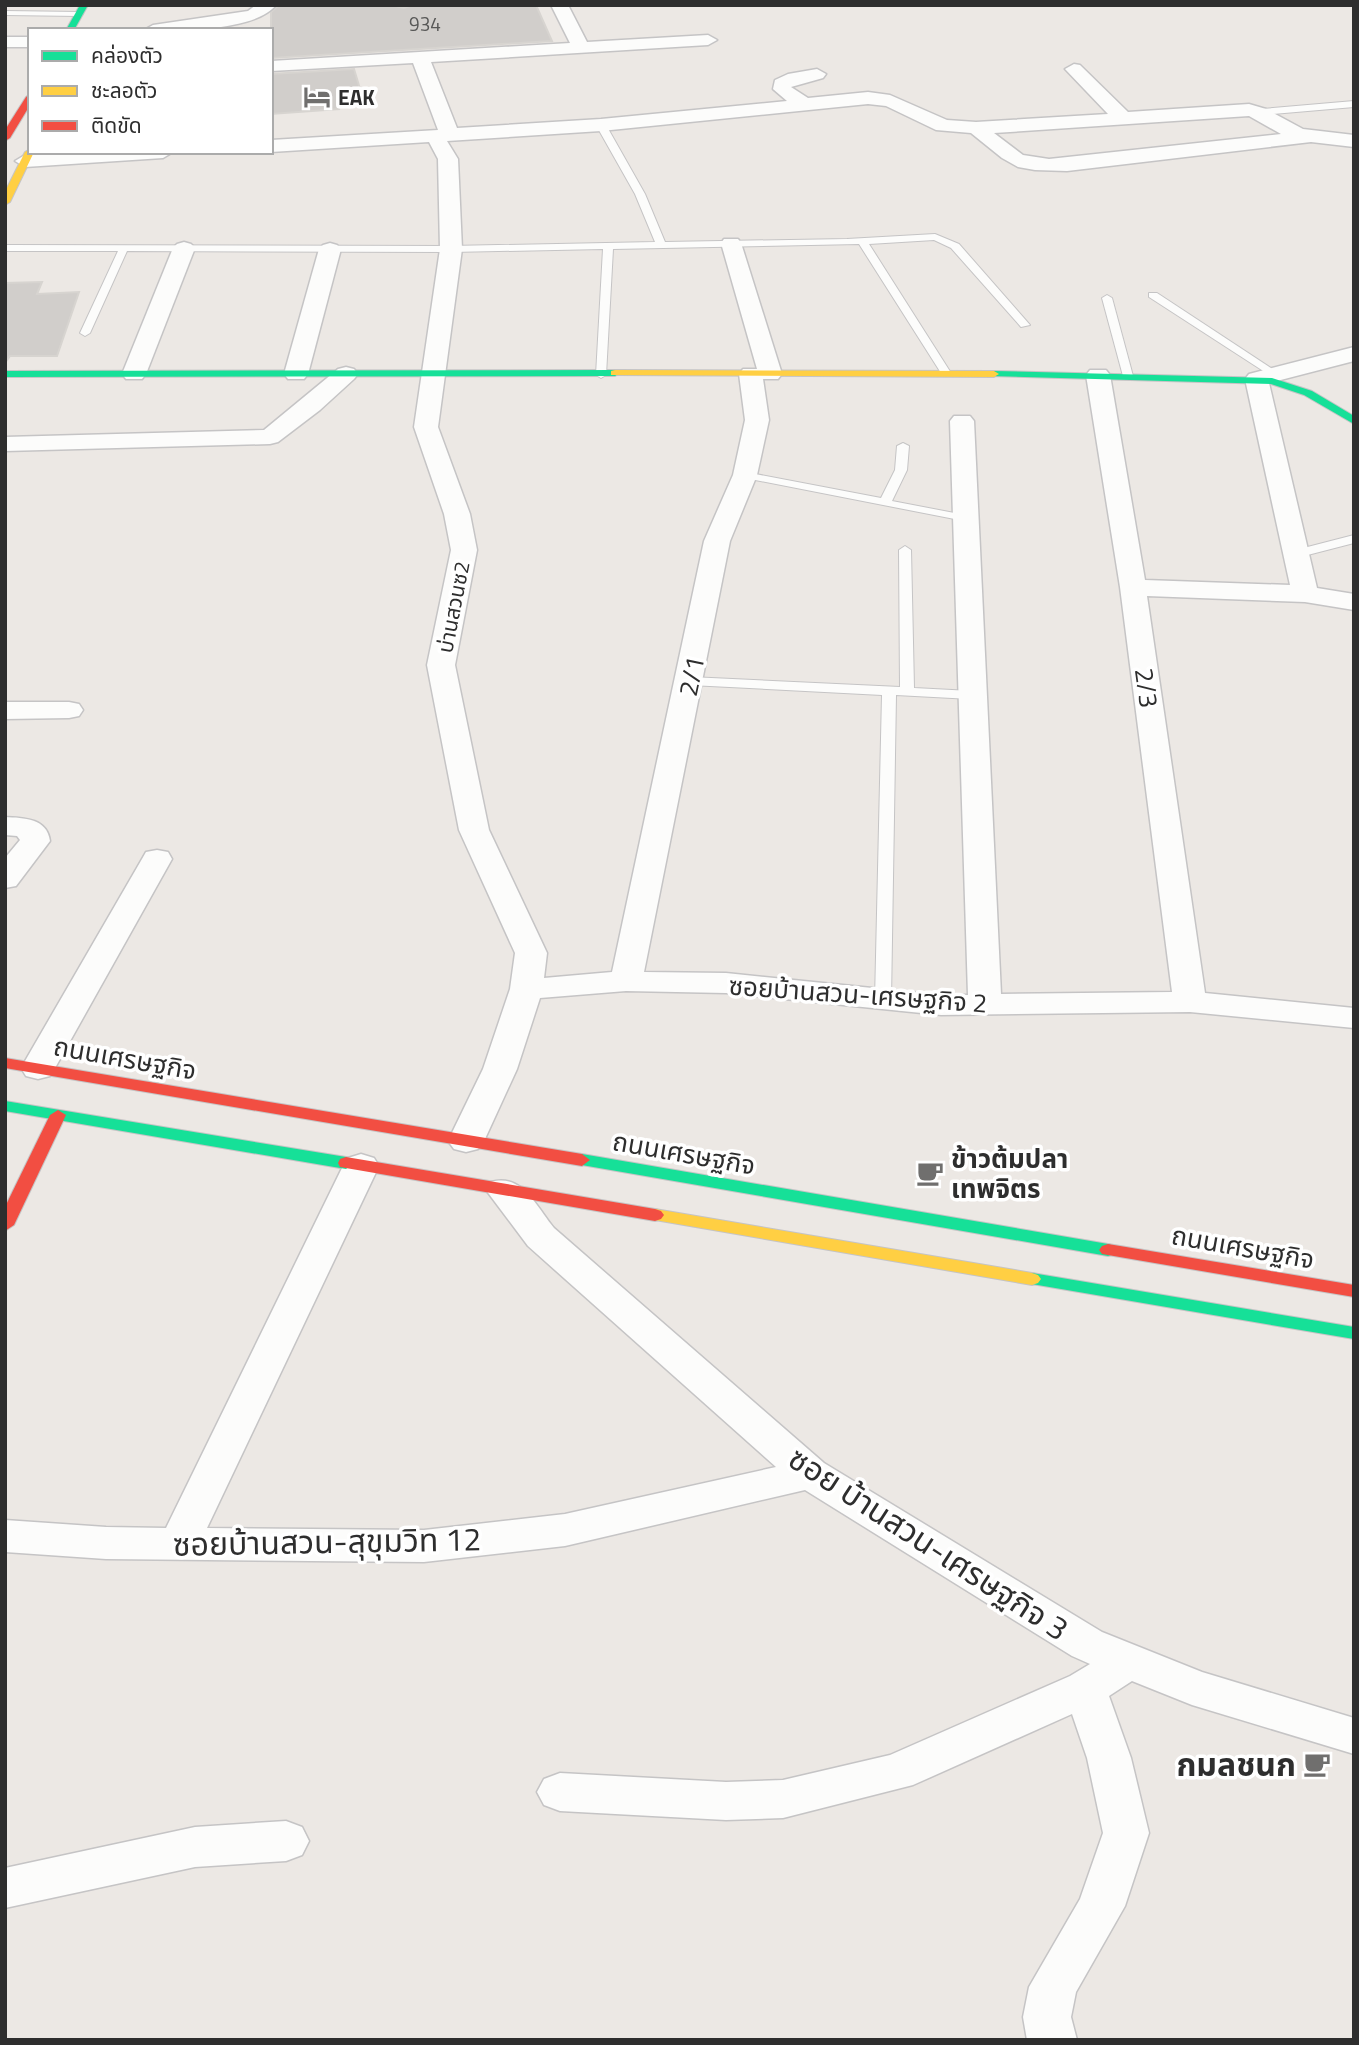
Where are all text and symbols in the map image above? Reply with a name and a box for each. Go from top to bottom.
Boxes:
house number: 934 [409,9,441,38]
legend [28,28,273,154]
text: คล่องตัว [91,39,163,71]
text: ชะลอตัว [91,74,157,106]
place label: EAK [338,81,375,113]
hotel icon: EAK [302,82,332,112]
text: ติดขัด [91,109,142,141]
street label: บ่านสวนซ2 [428,558,478,656]
street label: 2/1 [668,652,714,700]
street label: 2/3 [1125,666,1169,710]
street label: ซอยบ้านสวน-เศรษฐกิจ 2 [727,966,989,1022]
street label: ถนนเศรษฐกิจ [51,1026,199,1090]
street label: ถนนเศรษฐกิจ [610,1121,758,1185]
place label: ข้าวต้มปลา เทพจิตร [951,1139,1068,1208]
cafe icon: ข้าวต้มปลา เทพจิตร [915,1158,945,1188]
street label: ถนนเศรษฐกิจ [1169,1215,1317,1279]
street label: ซอย บ้านสวน-เศรษฐกิจ 3 [779,1434,1079,1652]
street label: ซอยบ้านสวน-สุขุมวิท 12 [172,1514,482,1568]
place label: กมลชนก [1176,1740,1296,1788]
cafe icon: กมลชนก [1302,1749,1332,1779]

